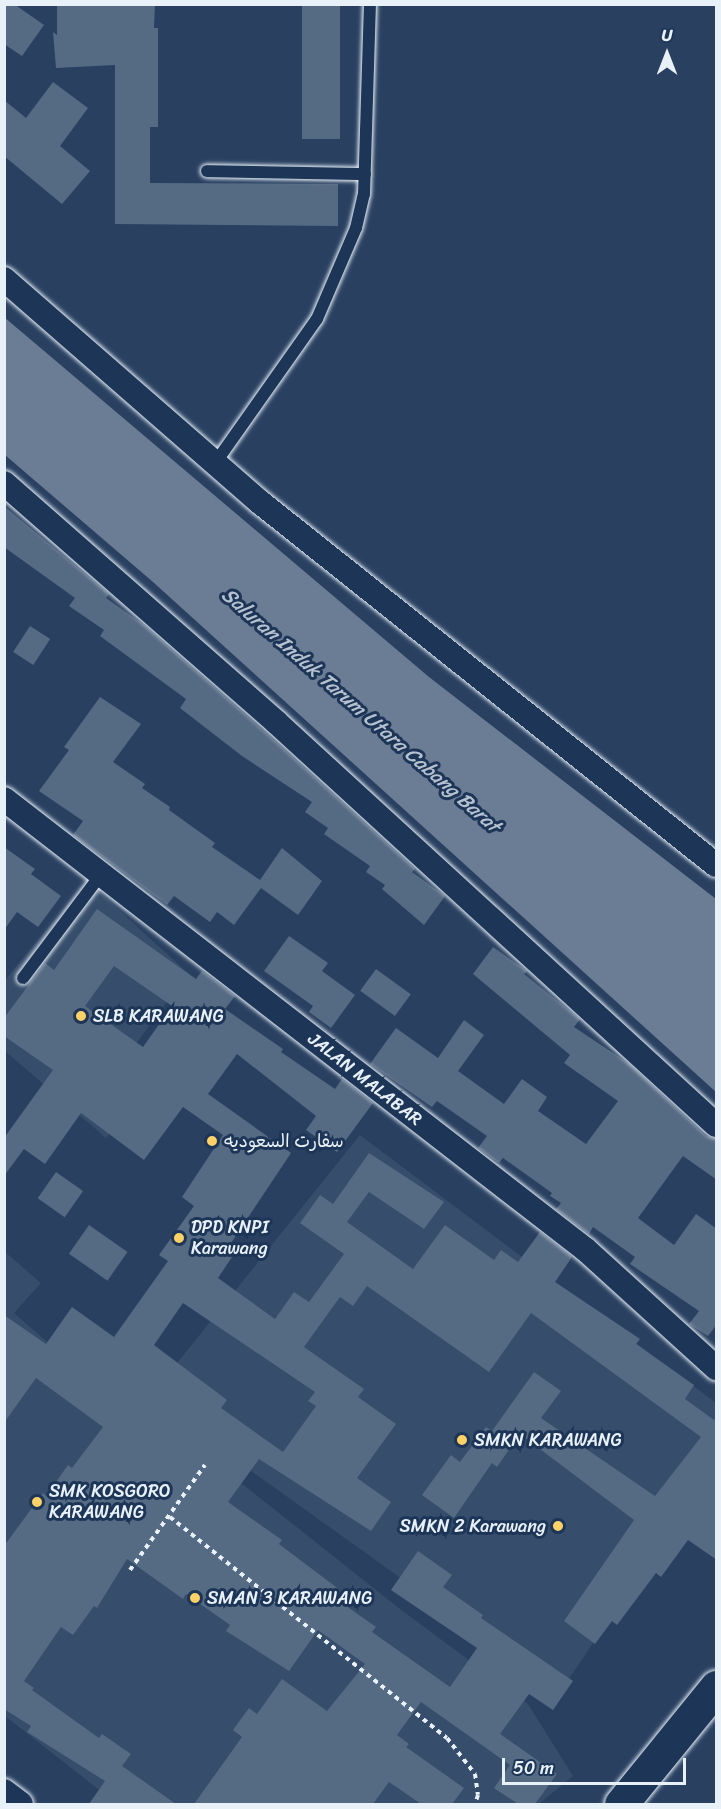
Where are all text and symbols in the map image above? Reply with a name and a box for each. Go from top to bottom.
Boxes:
text: U [662,21,672,50]
north arrow [637,24,697,84]
water label: Saluran Induk Tarum Utara Cabang Barat [216,582,506,838]
place label: SLB KARAWANG [93,1005,224,1027]
marker: SLB KARAWANG [74,1009,88,1023]
street label: JALAN MALABAR [304,1028,426,1130]
place label: سفارت السعوديه [224,1130,344,1152]
marker: سفارت السعوديه [205,1134,219,1148]
place label: DPD KNPI Karawang [191,1217,269,1260]
marker: DPD KNPI Karawang [172,1231,186,1245]
place label: SMKN KARAWANG [474,1429,624,1451]
marker: SMKN KARAWANG [455,1433,469,1447]
place label: SMK KOSGORO KARAWANG [49,1481,171,1524]
marker: SMK KOSGORO KARAWANG [30,1495,44,1509]
place label: SMKN 2 Karawang [400,1515,546,1537]
marker: SMKN 2 Karawang [551,1519,565,1533]
place label: SMAN 3 KARAWANG [207,1587,373,1609]
marker: SMAN 3 KARAWANG [188,1591,202,1605]
scale bar [505,1746,690,1784]
text: 50 m [513,1752,554,1784]

